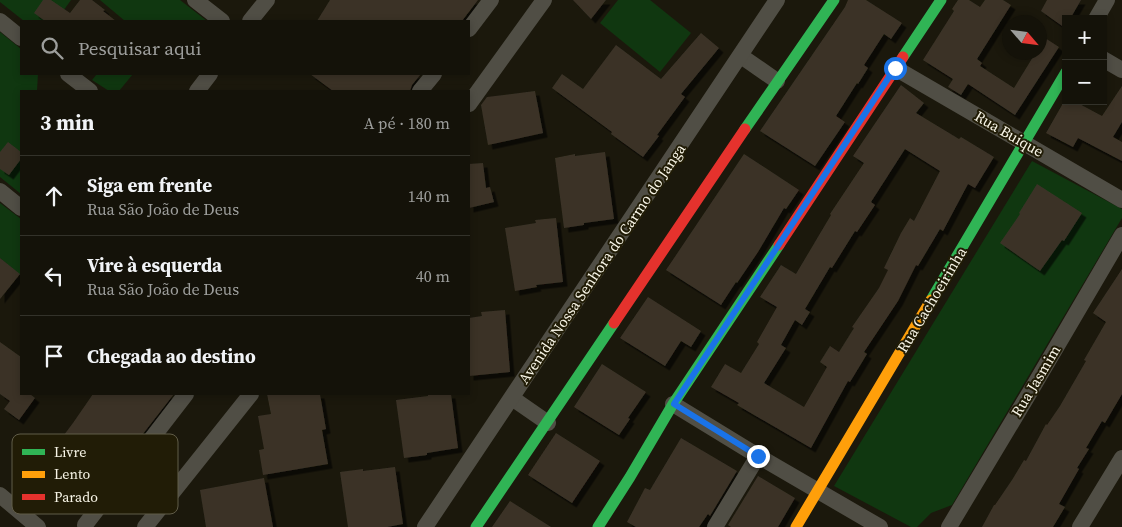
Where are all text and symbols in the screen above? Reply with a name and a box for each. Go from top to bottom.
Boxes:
north arrow [1002,15,1047,60]
map controls [1062,15,1107,105]
button: + [1062,15,1107,60]
search box [20,20,470,75]
icon: search [38,34,66,62]
text: Pesquisar aqui [78,35,201,61]
route start [884,57,907,80]
button: − [1062,60,1107,105]
street label: Rua Buique [971,105,1048,162]
text: 3 min [40,108,95,137]
text: A pé · 180 m [364,112,450,134]
street label: Avenida Nossa Senhora do Carmo do Janga [513,139,690,388]
text: Siga em frente [87,172,212,198]
icon: ahead [40,182,68,210]
text: 140 m [408,185,450,207]
text: Rua São João de Deus [87,198,239,220]
street label: Rua Cachoeirinha [892,243,972,356]
text: Vire à esquerda [87,252,222,278]
icon: left [40,262,68,290]
text: 40 m [416,265,450,287]
text: Rua São João de Deus [87,278,239,300]
street label: Rua Jasmim [1006,340,1066,421]
icon: arrive [40,342,68,370]
text: Chegada ao destino [87,343,256,369]
legend [12,434,178,514]
text: Livre [54,442,86,462]
route end [747,445,770,468]
text: Lento [54,464,90,484]
text: Parado [54,487,98,507]

